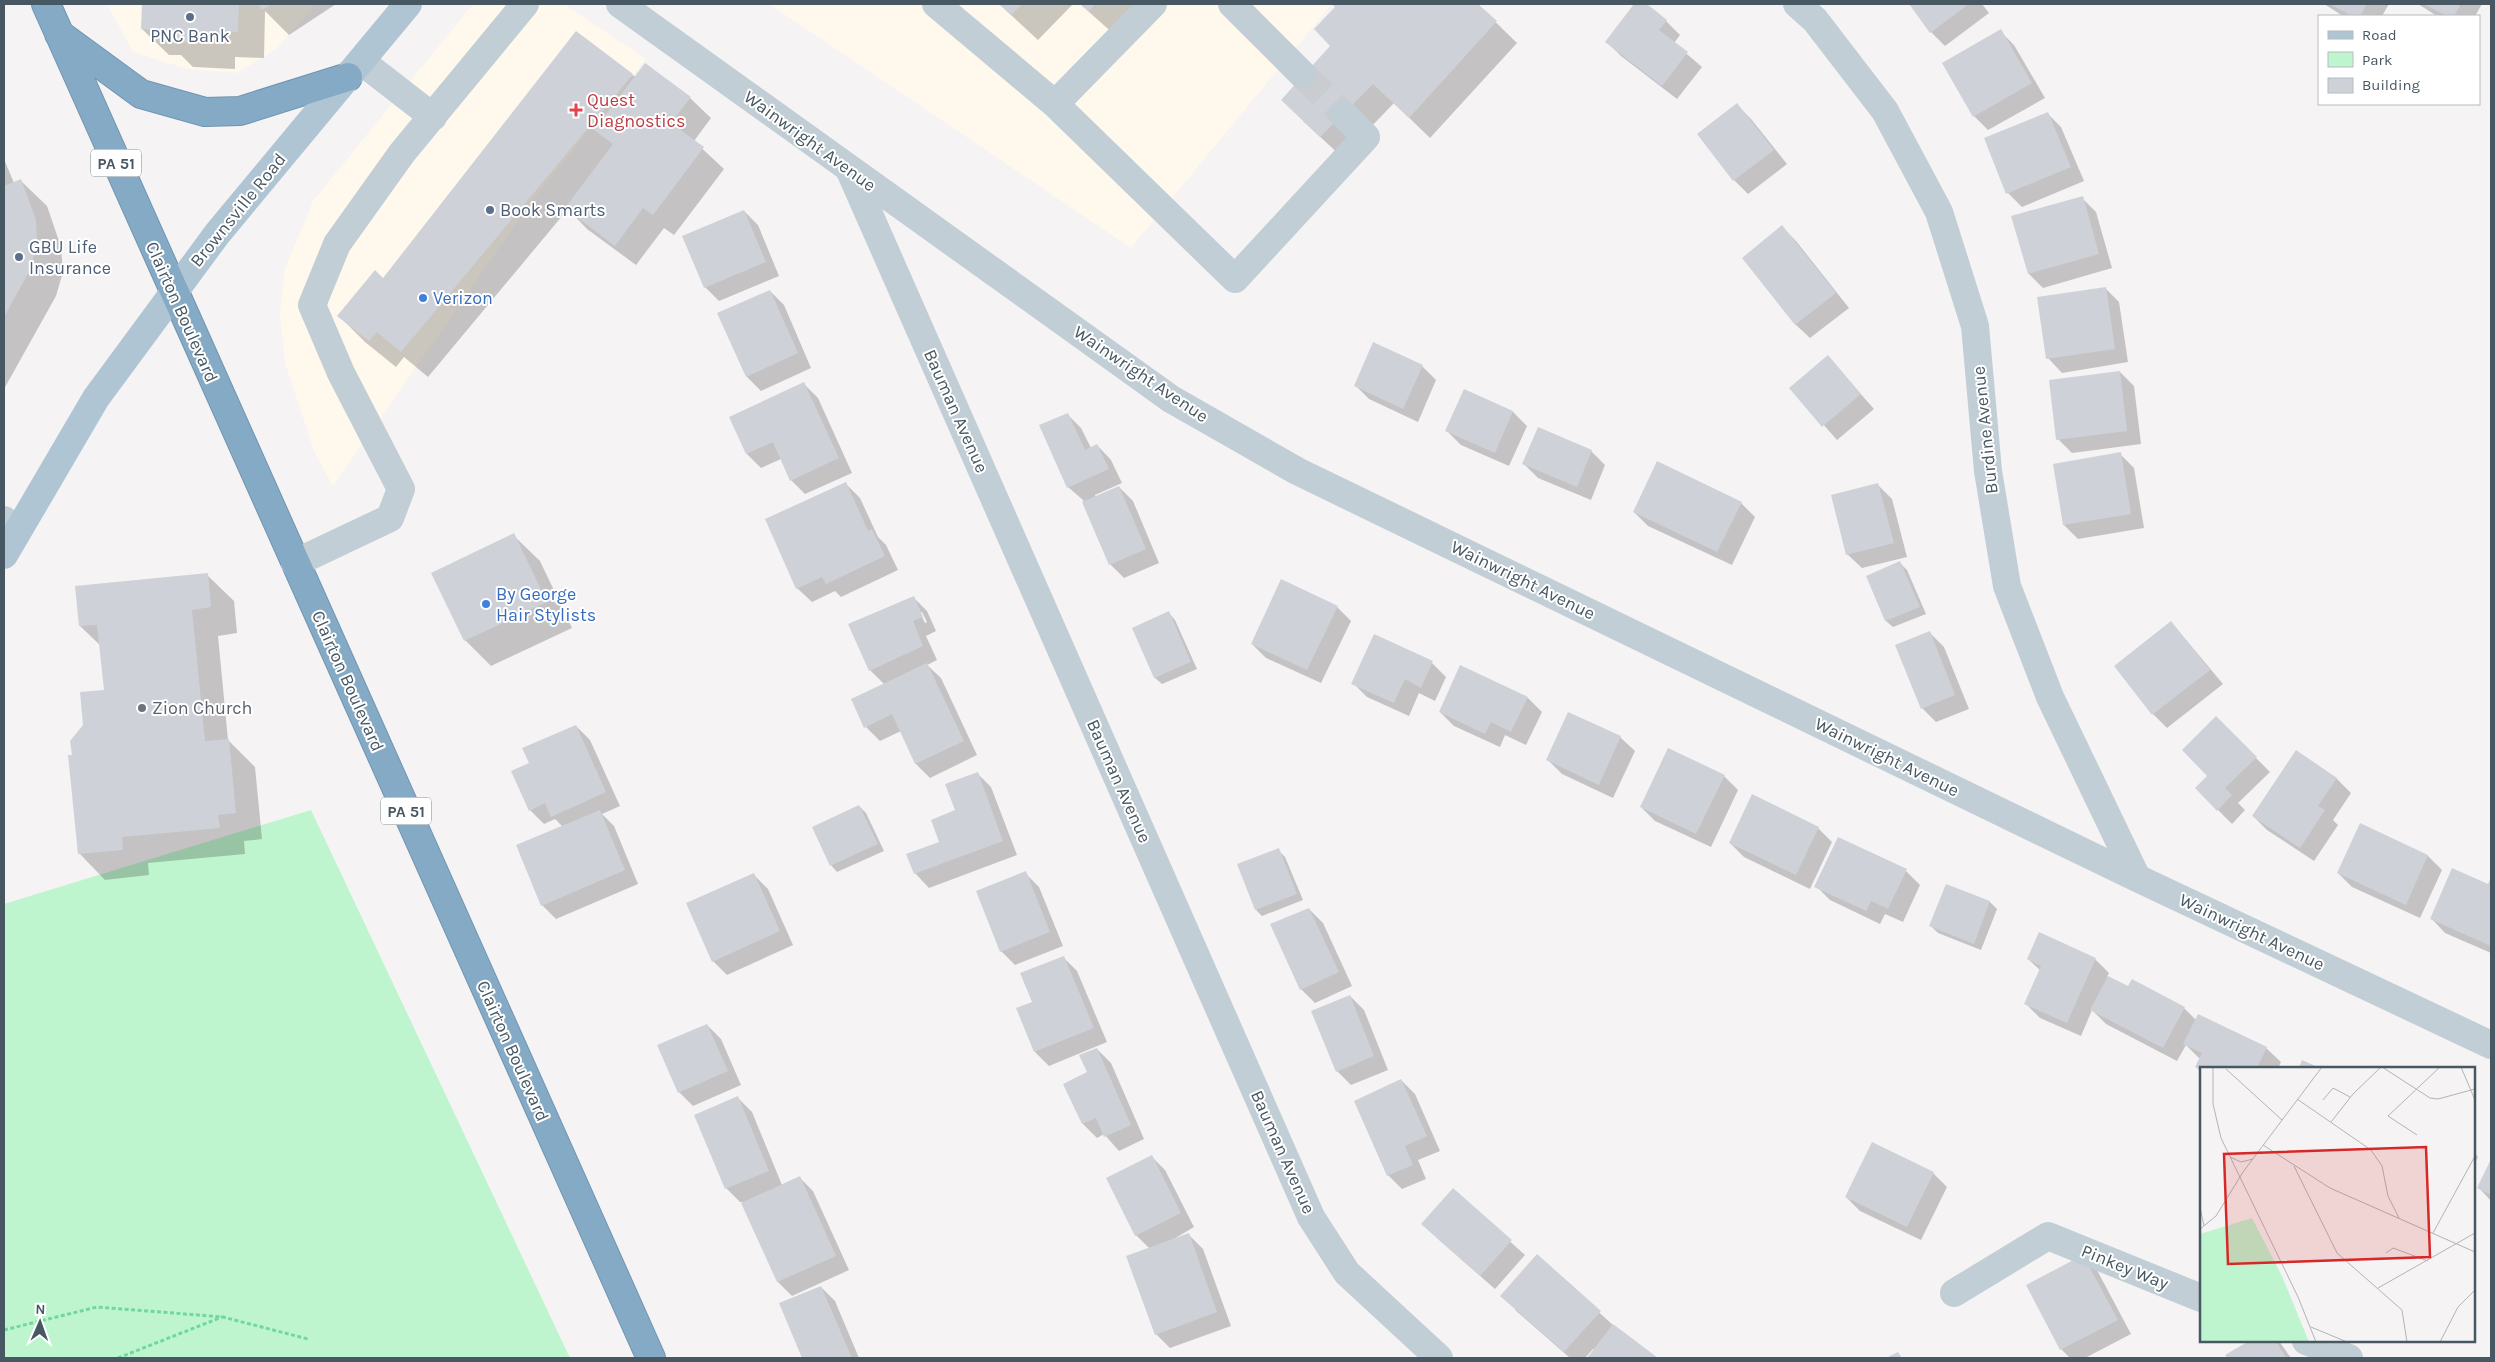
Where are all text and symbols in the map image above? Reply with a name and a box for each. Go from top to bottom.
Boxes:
marker: PNC Bank [184,11,196,23]
legend [2318,15,2480,105]
place label: PNC Bank [150,25,230,47]
text: Road [2362,26,2397,44]
text: Park [2362,51,2392,69]
text: Building [2362,76,2420,94]
street label: Wainwright Avenue [740,86,880,196]
place label: Quest Diagnostics [587,89,685,132]
marker: Quest Diagnostics [569,103,583,117]
street label: Brownsville Road [185,149,291,271]
road number: PA 51 [91,150,141,177]
place label: Book Smarts [500,199,606,221]
marker: Book Smarts [484,204,496,216]
place label: GBU Life Insurance [29,236,111,279]
street label: Clairton Boulevard [141,238,223,386]
marker: GBU Life Insurance [13,251,25,263]
place label: Verizon [433,287,493,309]
marker: Verizon [417,292,429,304]
street label: Wainwright Avenue [1069,321,1213,427]
street label: Bauman Avenue [919,346,993,476]
street label: Burdine Avenue [1967,365,2003,495]
street label: Wainwright Avenue [1447,536,1599,624]
place label: By George Hair Stylists [496,583,596,626]
marker: By George Hair Stylists [480,598,492,610]
street label: Clairton Boulevard [307,607,389,755]
place label: Zion Church [152,697,252,719]
marker: Zion Church [136,702,148,714]
street label: Wainwright Avenue [1811,713,1963,801]
street label: Bauman Avenue [1082,716,1156,846]
road number: PA 51 [381,798,431,824]
street label: Wainwright Avenue [2176,889,2328,975]
street label: Clairton Boulevard [472,977,554,1125]
inset map [2200,1067,2475,1342]
street label: Bauman Avenue [1246,1087,1320,1217]
street label: Pinkey Way [2078,1240,2172,1295]
north arrow [15,1297,65,1347]
text: N [35,1301,46,1318]

